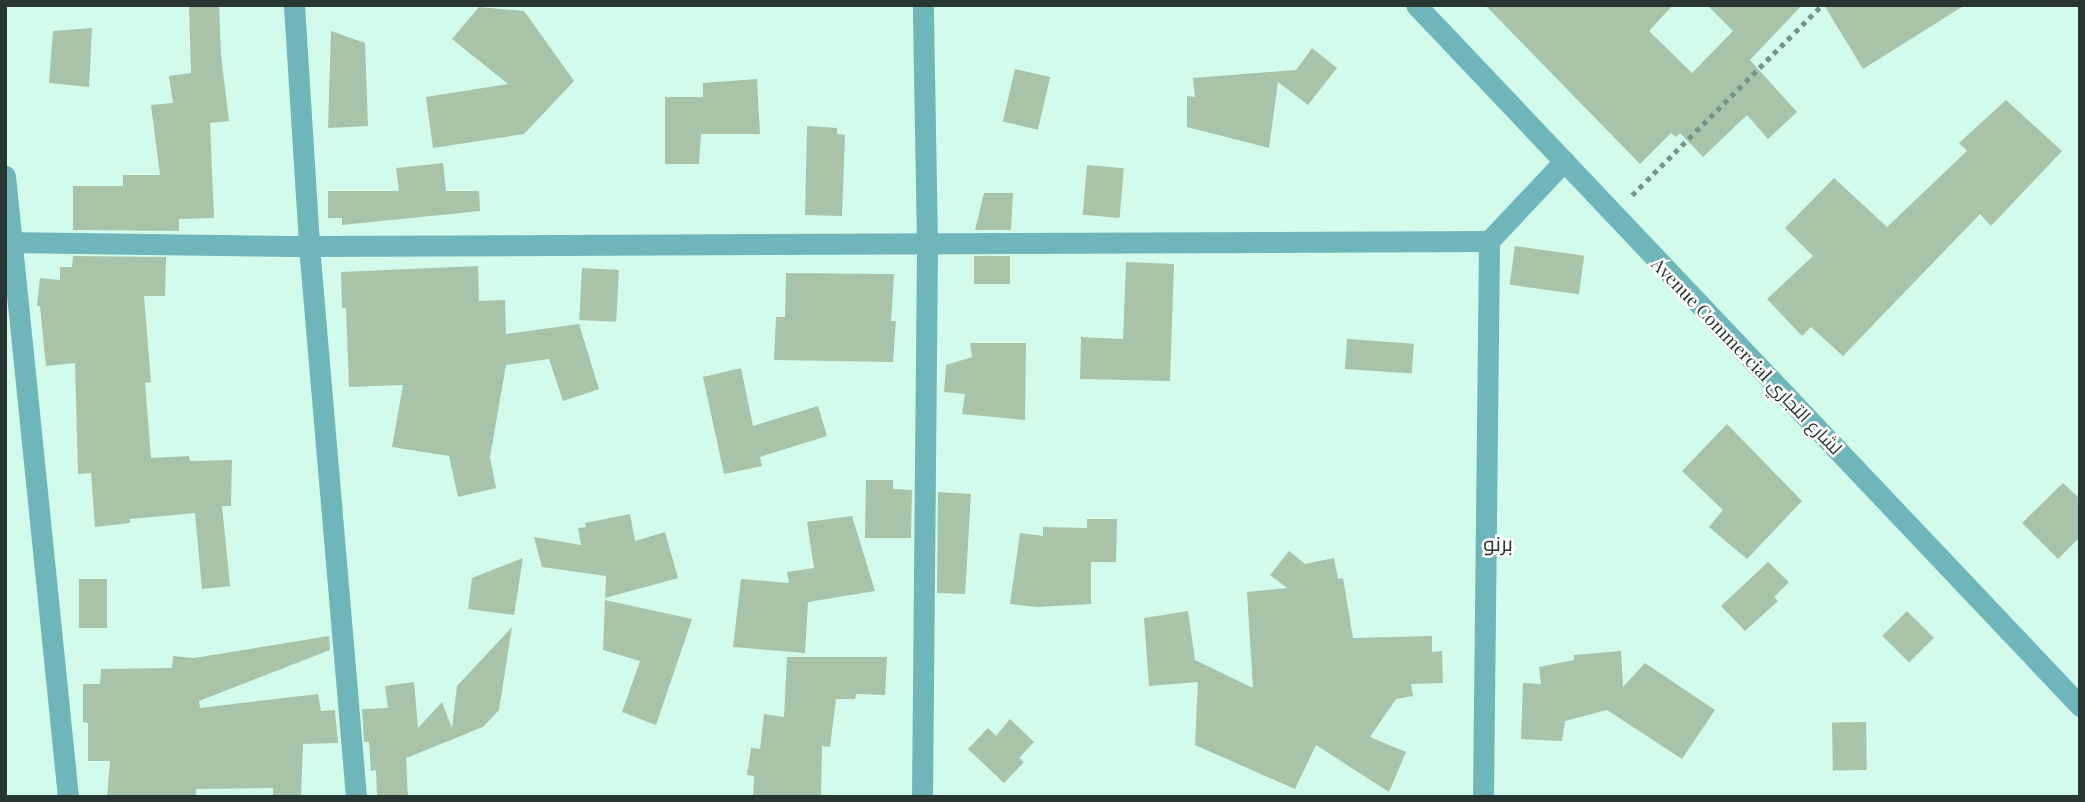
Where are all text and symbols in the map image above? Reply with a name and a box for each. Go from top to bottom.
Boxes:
street label: Avenue Commercial لشارع التجاري [1647,253,1847,459]
district label: برنو [1483,529,1513,555]

